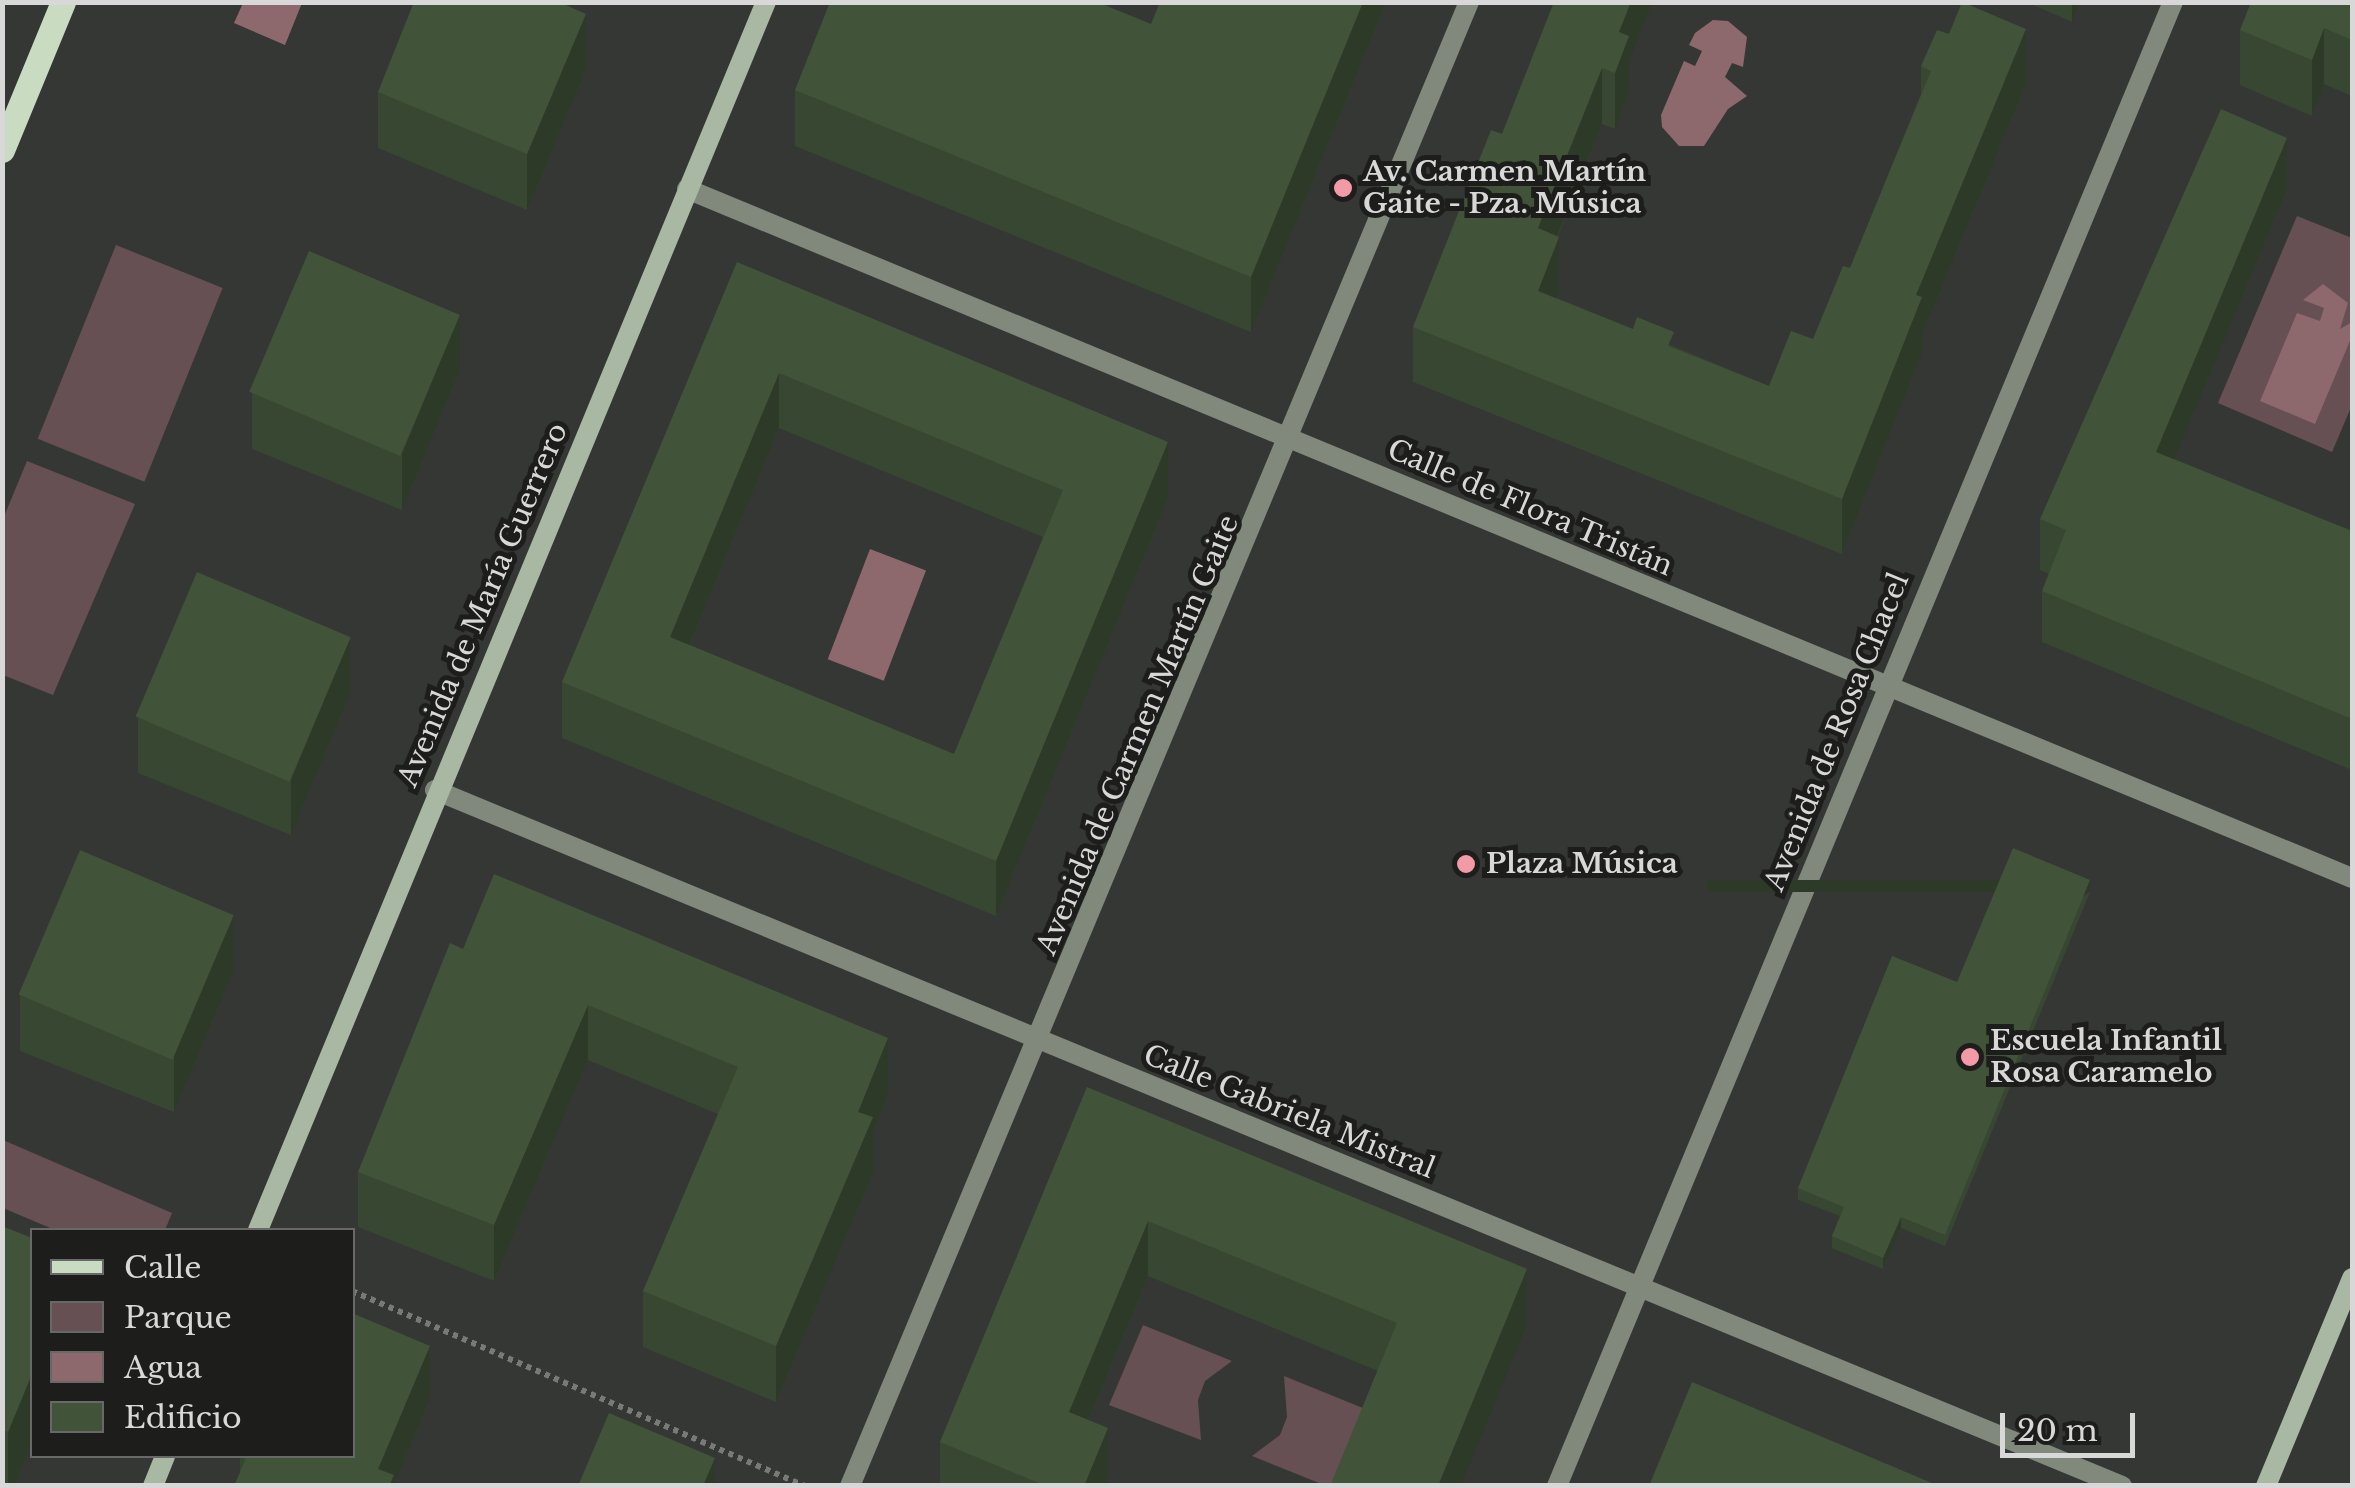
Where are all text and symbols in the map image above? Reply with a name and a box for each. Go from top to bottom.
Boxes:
place label: Av. Carmen Martín Gaite - Pza. Música [1363,155,1646,221]
marker: Av. Carmen Martín Gaite - Pza. Música [1332,177,1354,199]
street label: Avenida de María Guerrero [391,418,575,792]
street label: Calle de Flora Tristán [1382,432,1678,584]
street label: Avenida de Carmen Martín Gaite [1030,510,1246,960]
street label: Avenida de Rosa Chacel [1758,568,1916,896]
place label: Plaza Música [1486,847,1678,881]
marker: Plaza Música [1455,853,1477,875]
place label: Escuela Infantil Rosa Caramelo [1990,1024,2222,1090]
street label: Calle Gabriela Mistral [1138,1038,1440,1186]
marker: Escuela Infantil Rosa Caramelo [1959,1046,1981,1068]
legend [30,1228,355,1458]
text: Calle [124,1249,201,1286]
text: Parque [124,1299,232,1336]
text: Agua [124,1349,202,1386]
scale bar [2005,1393,2140,1455]
text: Edificio [124,1399,242,1436]
text: 20 m [2017,1412,2098,1449]

